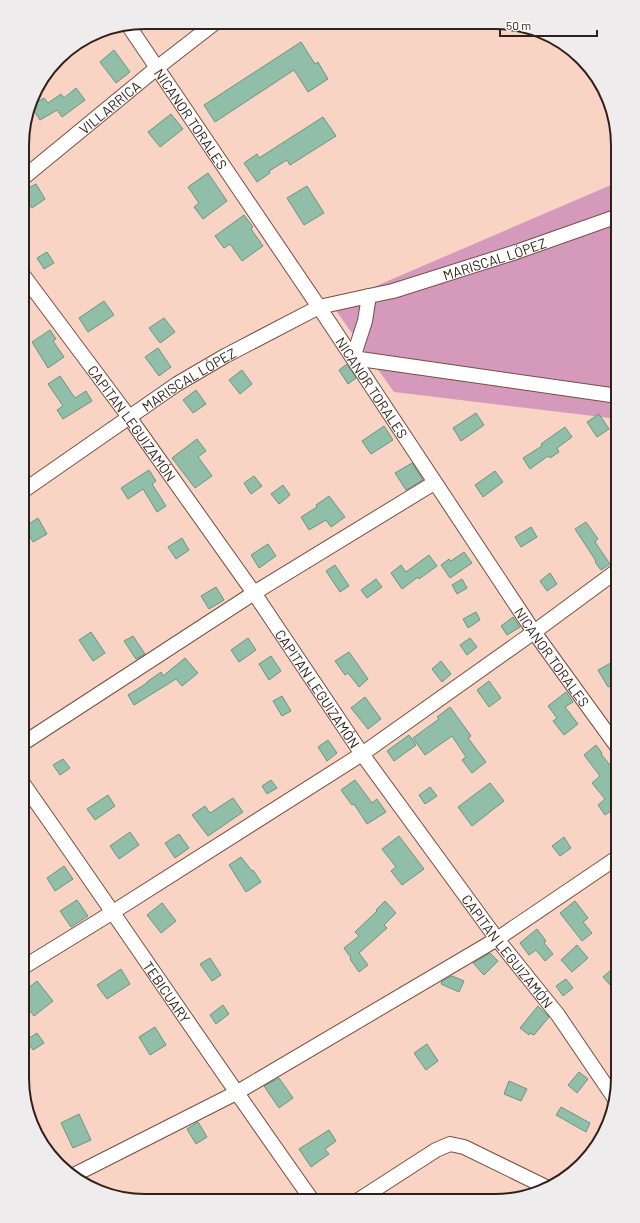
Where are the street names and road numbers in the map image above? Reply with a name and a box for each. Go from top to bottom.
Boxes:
street label: NICANOR TORALES [151,65,231,172]
street label: VILLARRICA [75,76,144,137]
street label: MARISCAL LÓPEZ [441,234,548,283]
street label: NICANOR TORALES [333,334,412,441]
street label: MARISCAL LÓPEZ [138,343,239,415]
street label: CAPITAN LEGUIZAMÓN [85,362,180,484]
street label: NICANOR TORALES [511,604,593,710]
street label: CAPITAN LEGUIZAMÓN [272,626,364,751]
street label: CAPITAN LEGUIZAMÓN [459,891,557,1011]
street label: TEBICUARY [140,957,194,1026]

